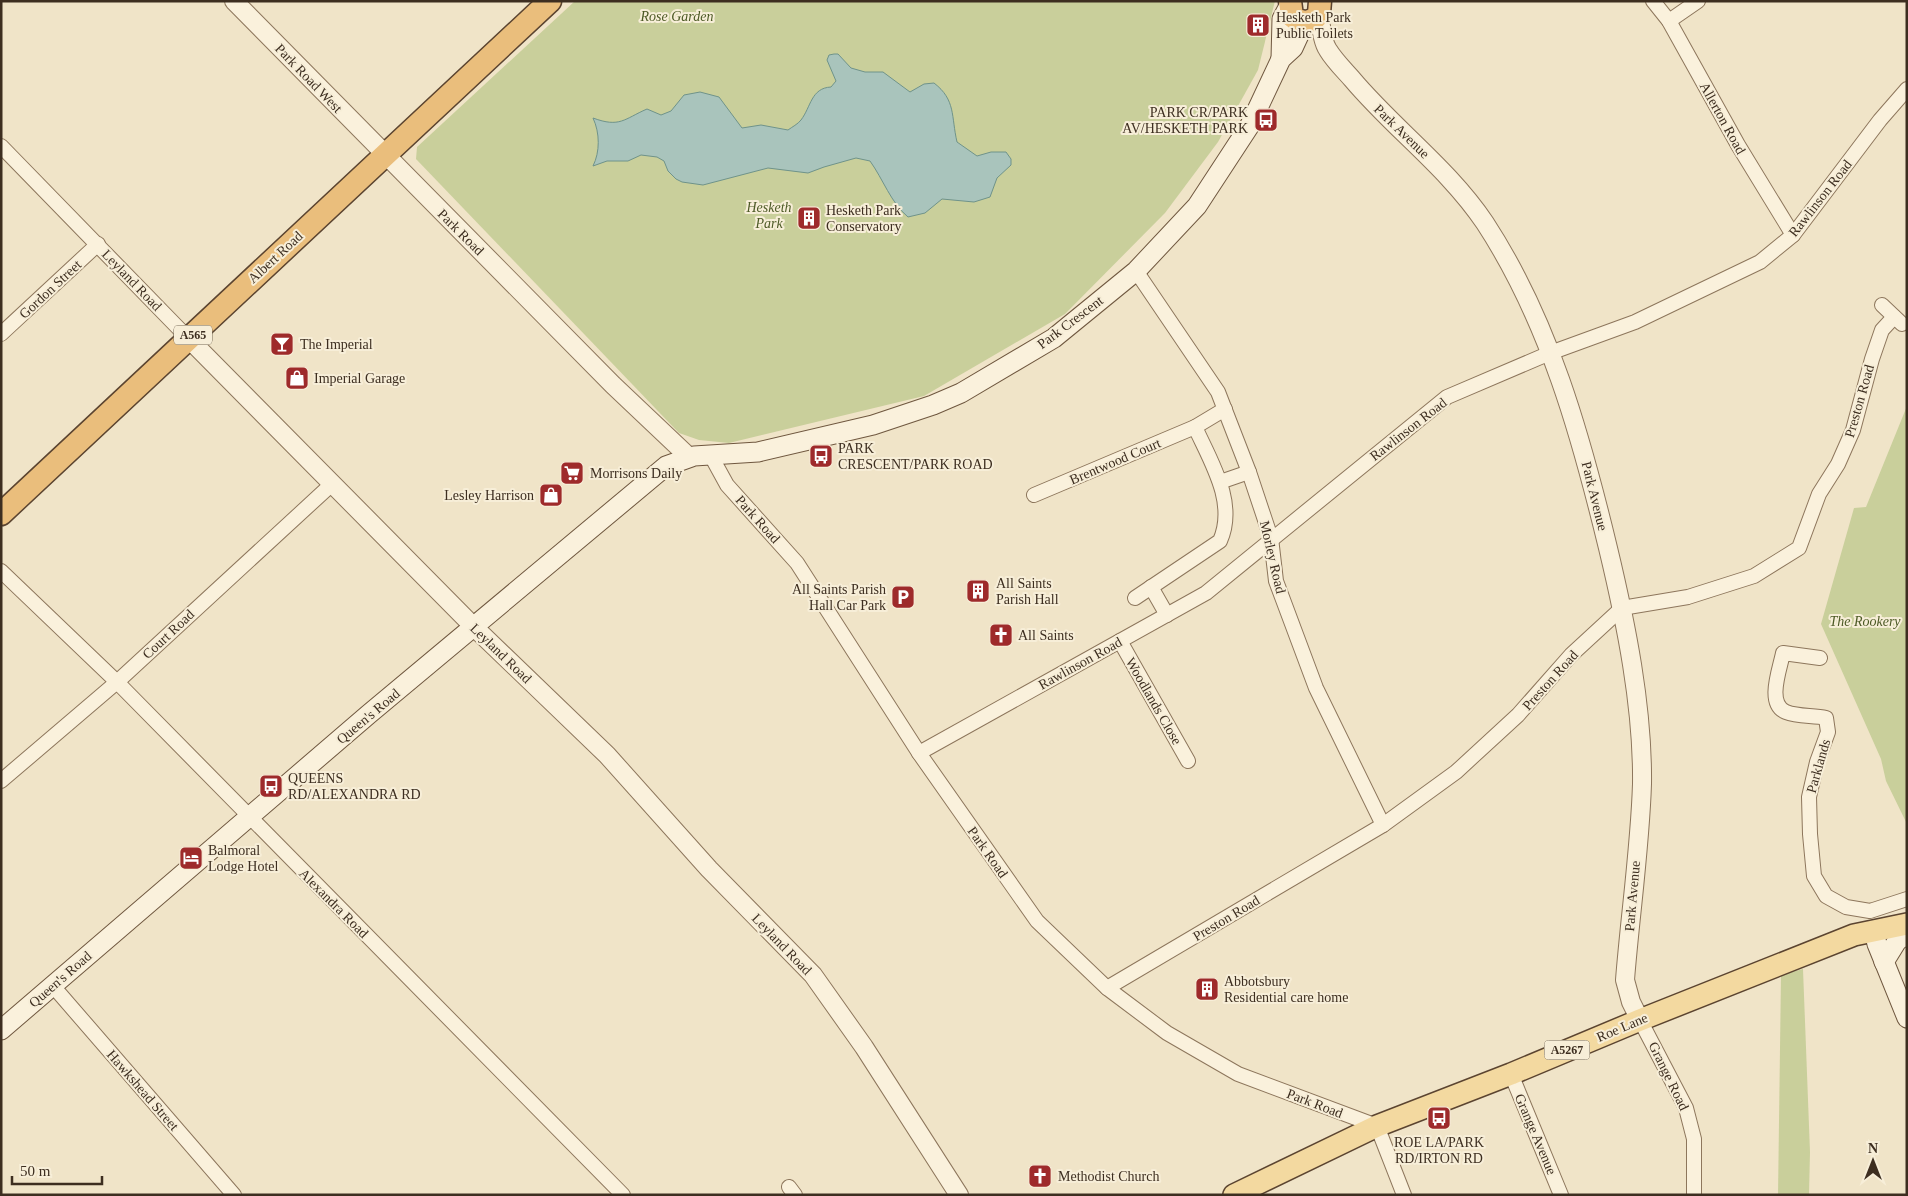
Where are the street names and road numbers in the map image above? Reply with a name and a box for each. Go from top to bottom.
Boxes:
street label: Park Road West [272,41,345,116]
street label: Allerton Road [1697,80,1748,157]
street label: Park Avenue [1371,101,1432,161]
street label: Rawlinson Road [1786,157,1855,240]
street label: Park Road [435,206,487,258]
street label: Albert Road [245,228,306,286]
street label: Leyland Road [99,247,164,314]
street label: Gordon Street [16,257,84,322]
street label: Park Crescent [1035,293,1106,352]
road number: A565 [174,326,212,344]
street label: Preston Road [1842,363,1877,439]
street label: Rawlinson Road [1367,395,1450,464]
street label: Brentwood Court [1067,435,1163,487]
street label: Park Avenue [1579,460,1610,532]
street label: Park Road [732,492,783,546]
street label: Morley Road [1257,519,1288,595]
street label: Court Road [139,607,197,662]
street label: Leyland Road [467,621,534,686]
street label: Rawlinson Road [1036,634,1125,693]
street label: Preston Road [1520,647,1581,713]
street label: Woodlands Close [1123,655,1185,747]
street label: Queen's Road [334,686,403,747]
street label: Parklands [1804,738,1833,795]
street label: Park Road [965,824,1011,881]
street label: Park Avenue [1622,860,1643,932]
street label: Alexandra Road [296,866,371,941]
street label: Preston Road [1190,893,1262,944]
street label: Leyland Road [749,911,814,978]
street label: Queen's Road [26,948,95,1010]
street label: Roe Lane [1594,1010,1650,1045]
road number: A5267 [1544,1040,1590,1060]
street label: Grange Road [1646,1040,1692,1113]
street label: Hawkshead Street [104,1047,182,1134]
street label: Park Road [1285,1086,1345,1121]
street label: Grange Avenue [1512,1091,1559,1177]

